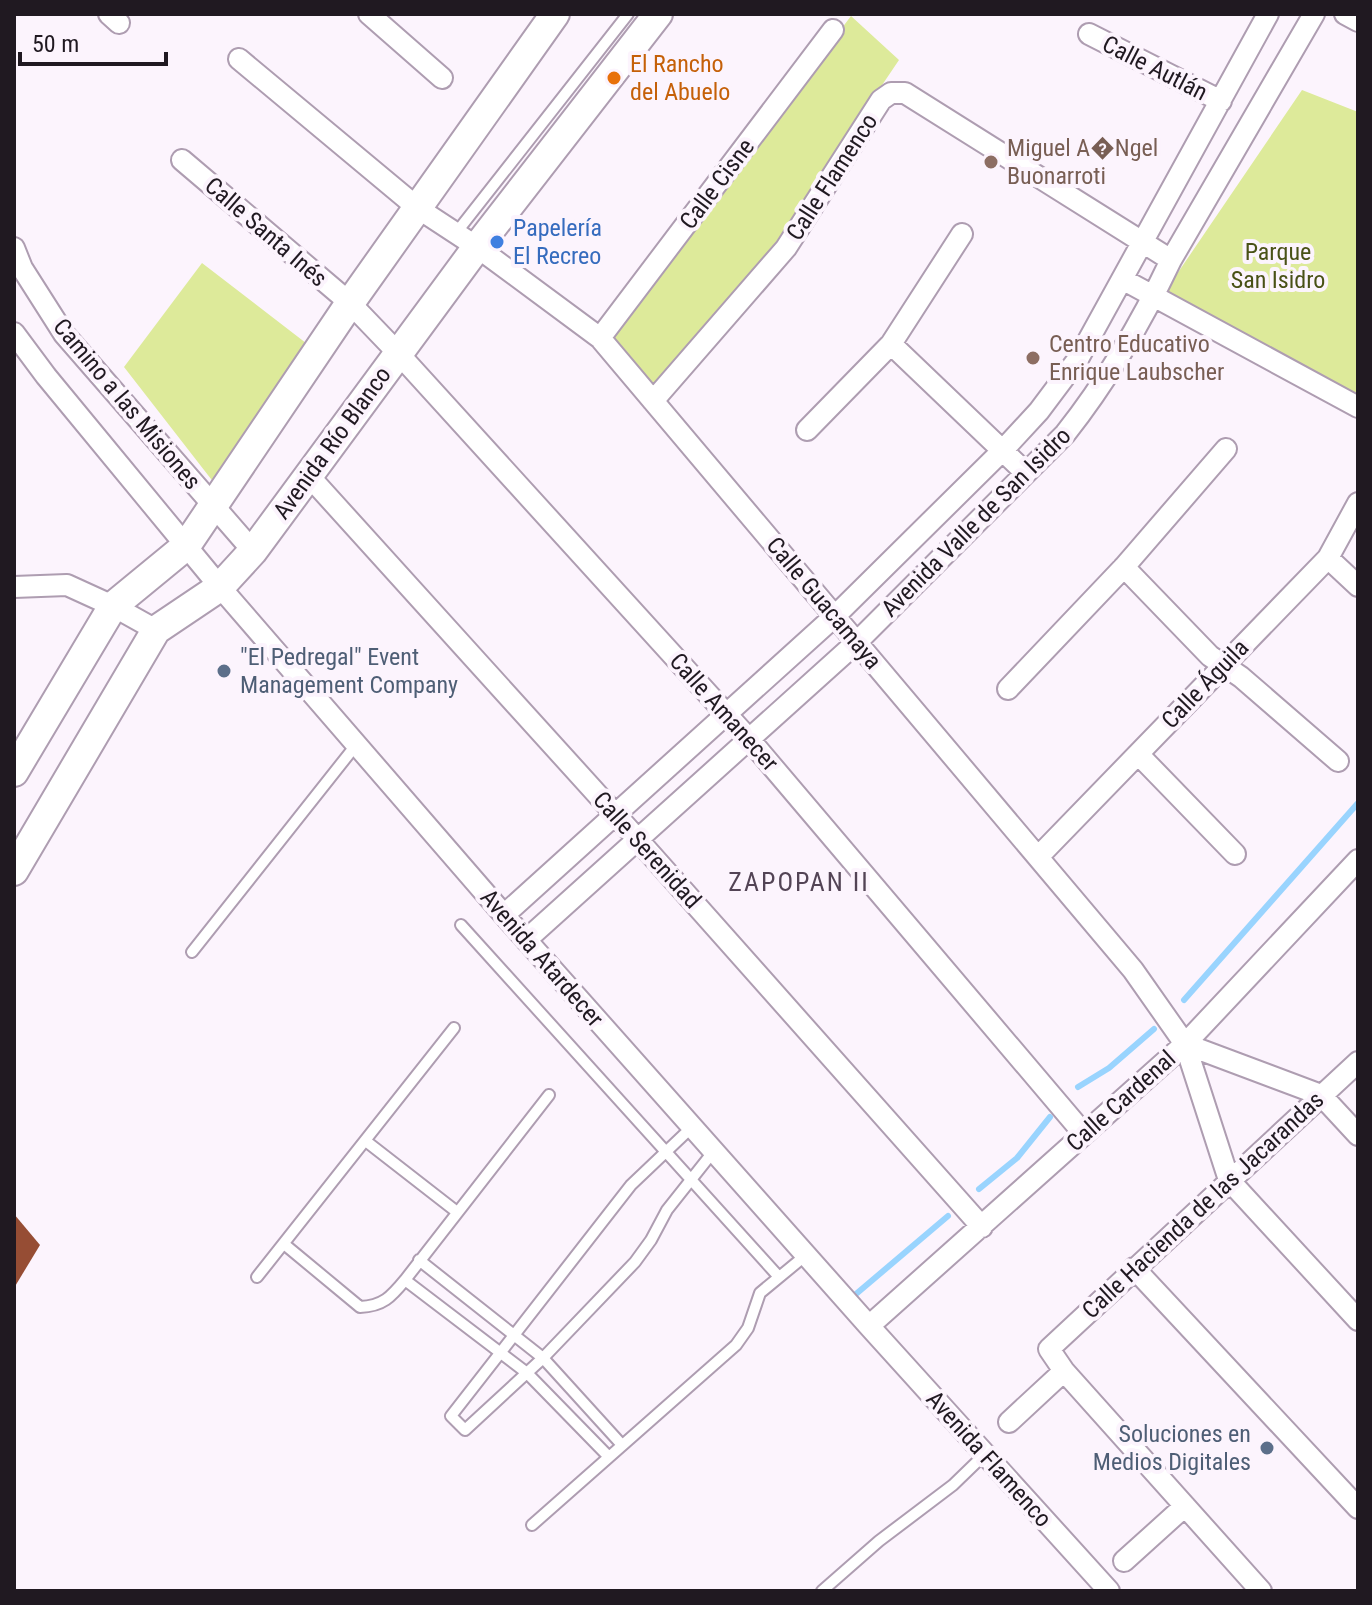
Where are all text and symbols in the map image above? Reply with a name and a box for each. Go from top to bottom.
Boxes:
scale bar [20,16,166,66]
text: 50 m [32,30,79,58]
street label: Calle Autlán [1098,30,1212,106]
place label: El Rancho del Abuelo [630,50,730,106]
marker: El Rancho del Abuelo [605,69,623,87]
street label: Calle Flamenco [781,108,883,246]
place label: Miguel A�Ngel Buonarroti [1007,130,1158,190]
street label: Calle Cisne [674,133,760,235]
marker: Miguel A�Ngel Buonarroti [982,153,1000,171]
street label: Calle Santa Inés [199,171,333,293]
place label: Papelería El Recreo [513,214,602,270]
marker: Papelería El Recreo [488,233,506,251]
park label: Parque San Isidro [1231,238,1325,294]
street label: Camino a las Misiones [47,313,207,495]
place label: Centro Educativo Enrique Laubscher [1049,330,1224,386]
marker: Centro Educativo Enrique Laubscher [1024,349,1042,367]
street label: Avenida Río Blanco [267,361,397,525]
street label: Avenida Valle de San Isidro [876,422,1076,622]
street label: Calle Guacamaya [761,531,887,675]
street label: Calle Águila [1156,634,1254,734]
place label: "El Pedregal" Event Management Company [240,643,458,699]
street label: Calle Amanecer [664,647,784,777]
marker: "El Pedregal" Event Management Company [215,662,233,680]
street label: Calle Serenidad [587,786,707,914]
district label: ZAPOPAN II [728,867,870,897]
street label: Avenida Atardecer [475,884,609,1032]
street label: Calle Cardenal [1061,1045,1181,1157]
street label: Calle Hacienda de las Jacarandas [1077,1086,1329,1324]
street label: Avenida Flamenco [921,1385,1057,1533]
place label: Soluciones en Medios Digitales [1093,1420,1251,1476]
marker: Soluciones en Medios Digitales [1258,1439,1276,1457]

